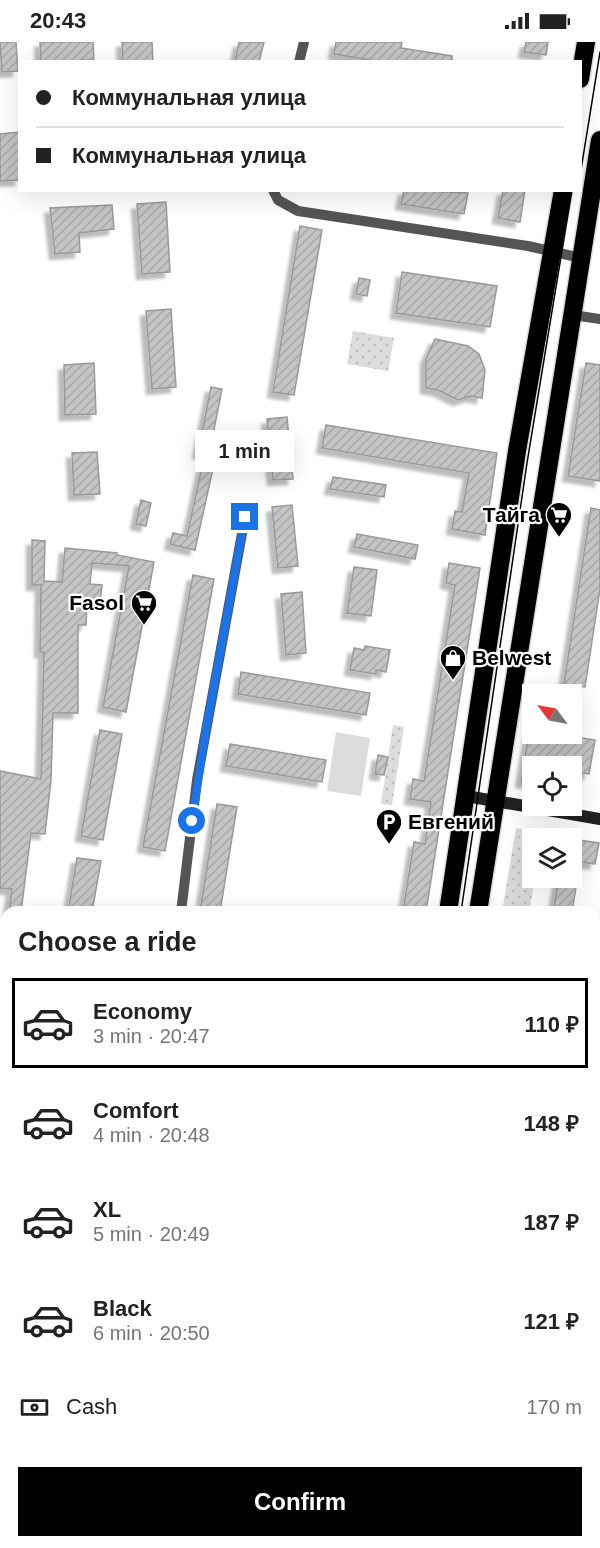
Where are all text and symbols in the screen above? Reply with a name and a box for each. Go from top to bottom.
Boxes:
text: 20:43 [30,8,86,33]
text: Коммунальная улица [72,85,306,110]
text: Коммунальная улица [72,143,306,168]
callout: 1 min [196,430,294,472]
text: 1 min [218,440,271,462]
supermarket icon: Тайга [544,500,574,538]
route end [231,503,258,530]
place label: Тайга [483,503,540,526]
supermarket icon: Fasol [129,588,159,626]
place label: Fasol [69,591,124,614]
shop icon: Belwest [438,643,468,681]
place label: Belwest [472,646,551,669]
north arrow [522,684,582,744]
map controls [522,684,582,888]
button: locate [522,756,582,816]
route start [178,807,205,834]
parking icon: Евгений [374,807,404,845]
place label: Евгений [408,810,494,833]
button: layers [522,828,582,888]
text: Choose a ride [18,927,197,957]
icon: car [21,996,75,1050]
text: Economy [93,999,192,1024]
text: 110 ₽ [525,1012,579,1037]
text: 3 min · 20:47 [93,1025,210,1047]
icon: car [21,1095,75,1149]
text: Comfort [93,1098,179,1123]
text: 148 ₽ [523,1111,579,1136]
text: 4 min · 20:48 [93,1124,210,1146]
icon: car [21,1194,75,1248]
text: XL [93,1197,121,1222]
text: 187 ₽ [523,1210,579,1235]
text: 5 min · 20:49 [93,1223,210,1245]
icon: car [21,1293,75,1347]
text: Black [93,1296,152,1321]
text: 121 ₽ [523,1309,579,1334]
text: 6 min · 20:50 [93,1322,210,1344]
icon: cash [18,1391,51,1424]
text: Cash [66,1394,117,1419]
text: 170 m [526,1396,582,1418]
button: Confirm [18,1467,582,1536]

